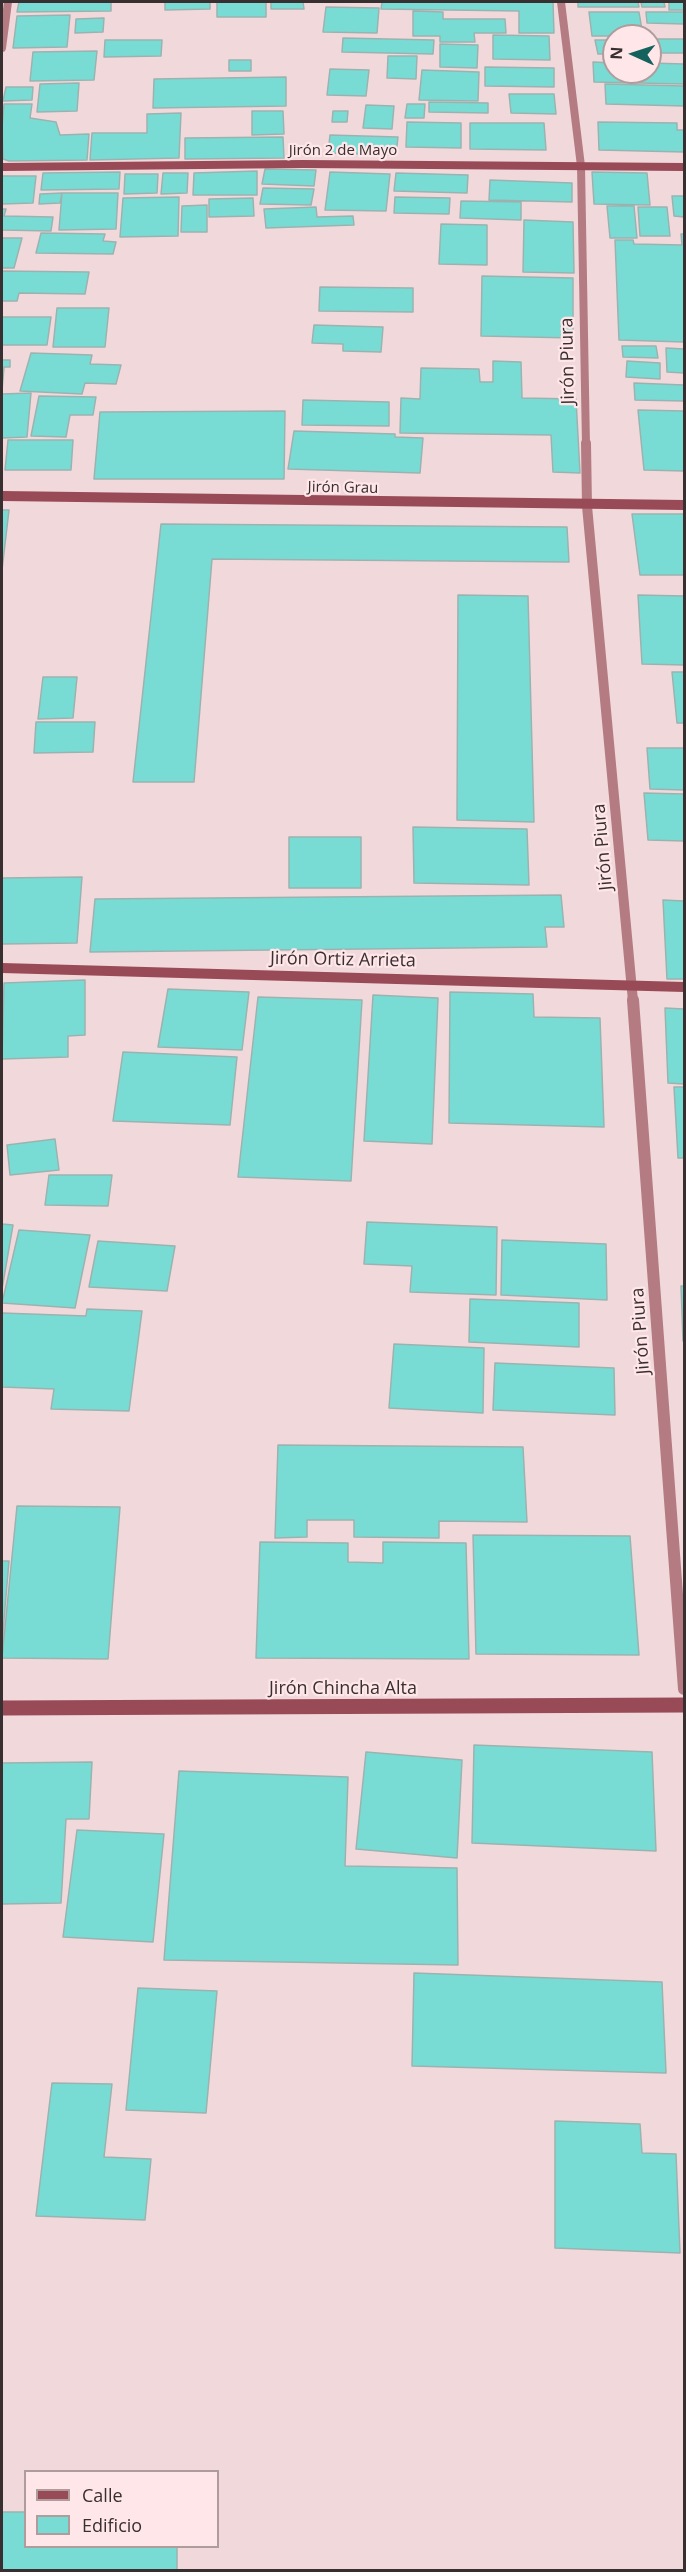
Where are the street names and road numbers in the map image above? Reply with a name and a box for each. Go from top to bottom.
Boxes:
street label: Jirón 2 de Mayo [289,142,397,160]
street label: Jirón Piura [556,317,580,405]
street label: Jirón Grau [308,478,378,498]
street label: Jirón Piura [588,803,618,891]
street label: Jirón Ortiz Arrieta [270,948,416,972]
street label: Jirón Piura [627,1287,655,1375]
street label: Jirón Chincha Alta [269,1678,417,1700]

